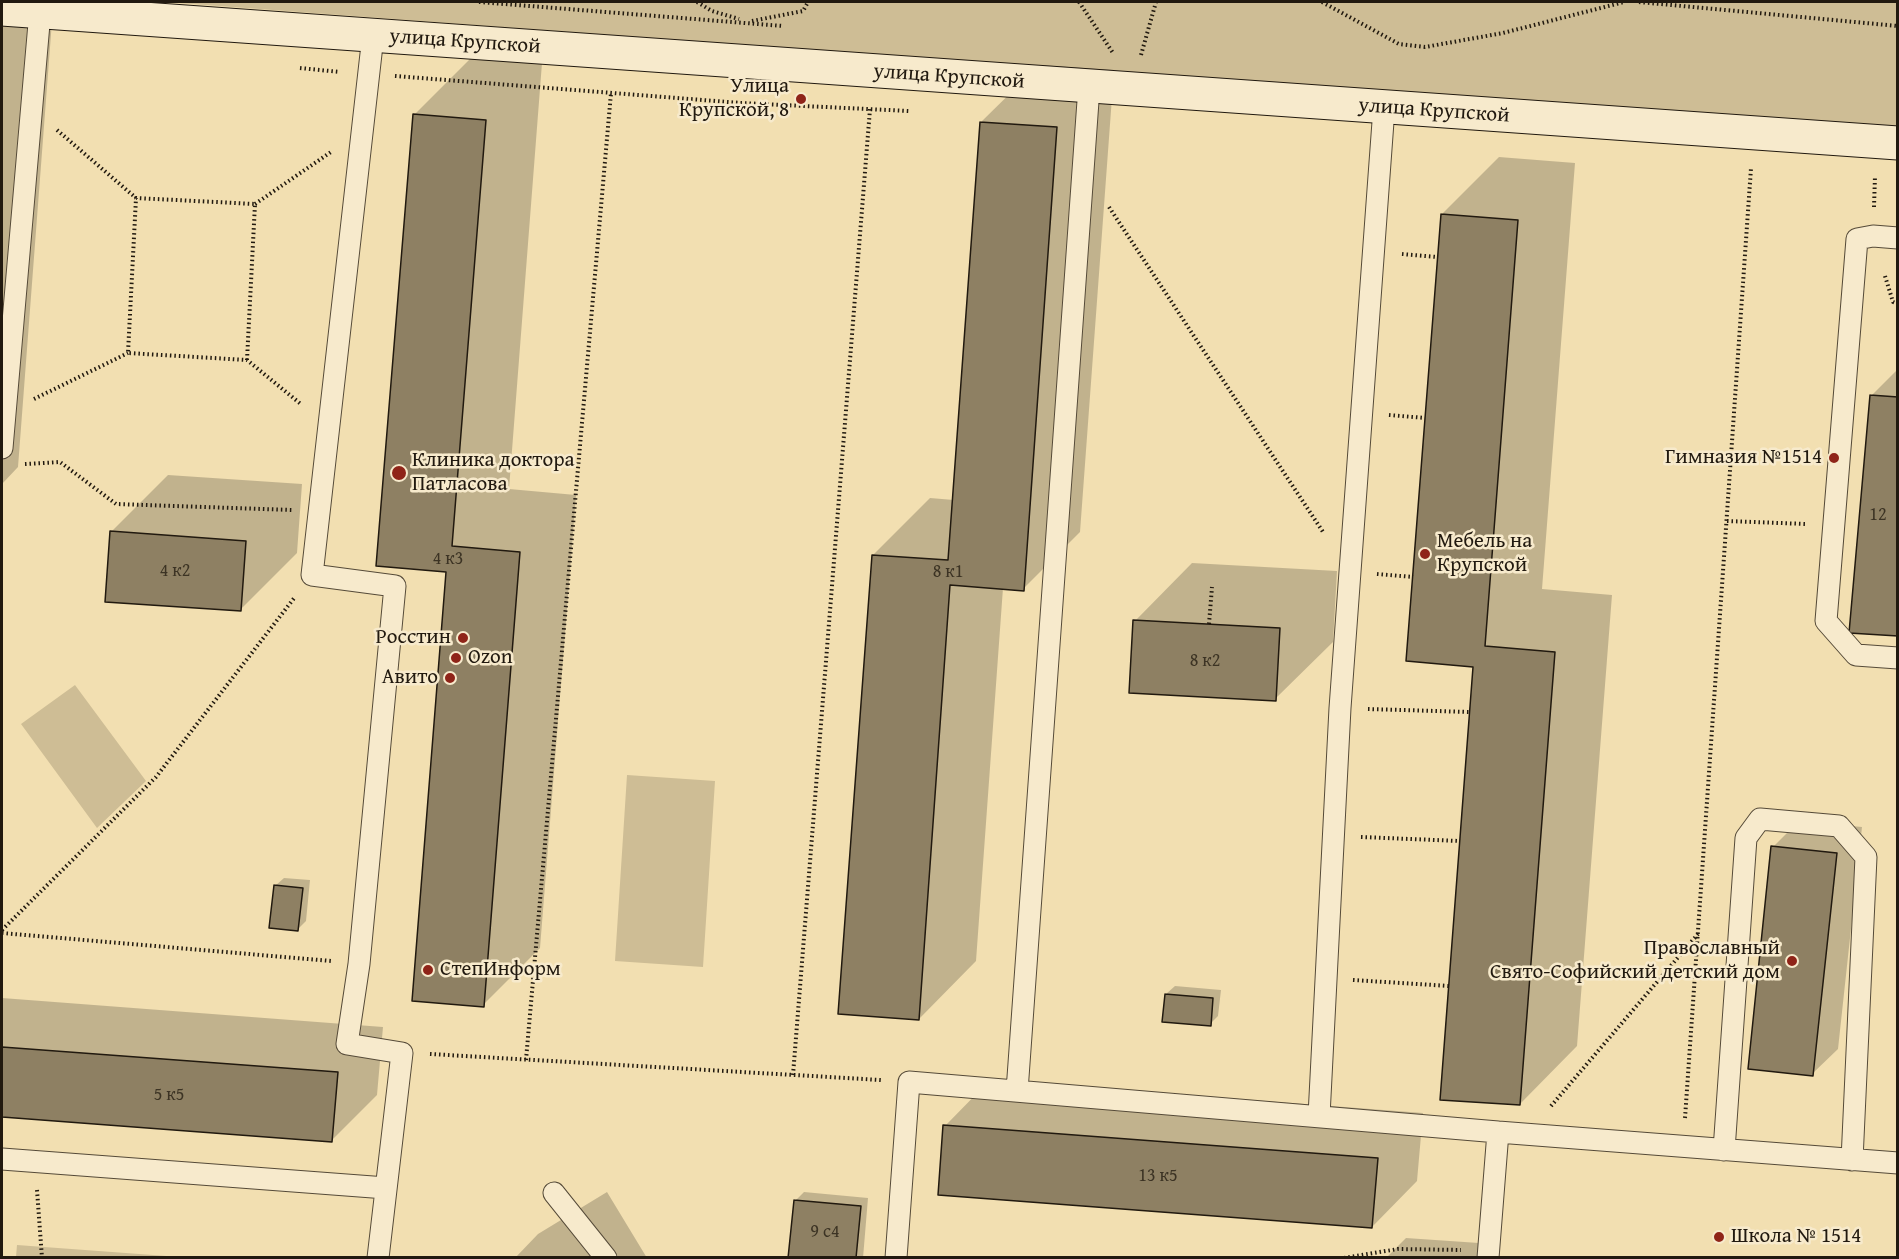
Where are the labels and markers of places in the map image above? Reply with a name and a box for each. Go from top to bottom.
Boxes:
place label: Улица Крупской, 8 [679,74,789,124]
marker: Улица Крупской, 8 [794,92,808,106]
place label: Гимназия №1514 [1665,445,1822,471]
place label: Клиника доктора Патласова [412,448,575,498]
marker: Гимназия №1514 [1827,451,1841,465]
marker: Клиника доктора Патласова [390,464,408,482]
place label: Мебель на Крупской [1437,529,1532,579]
marker: Мебель на Крупской [1418,547,1432,561]
place label: Росстин [376,625,451,651]
marker: Росстин [456,631,470,645]
place label: Ozon [468,645,512,671]
marker: Ozon [449,651,463,665]
place label: Авито [382,665,438,691]
marker: Авито [443,671,457,685]
place label: Православный Свято-Софийский детский дом [1490,936,1780,986]
marker: Православный Свято-Софийский детский дом [1785,954,1799,968]
place label: СтепИнформ [440,957,561,983]
marker: СтепИнформ [421,963,435,977]
place label: Школа № 1514 [1731,1224,1861,1250]
marker: Школа № 1514 [1712,1230,1726,1244]

